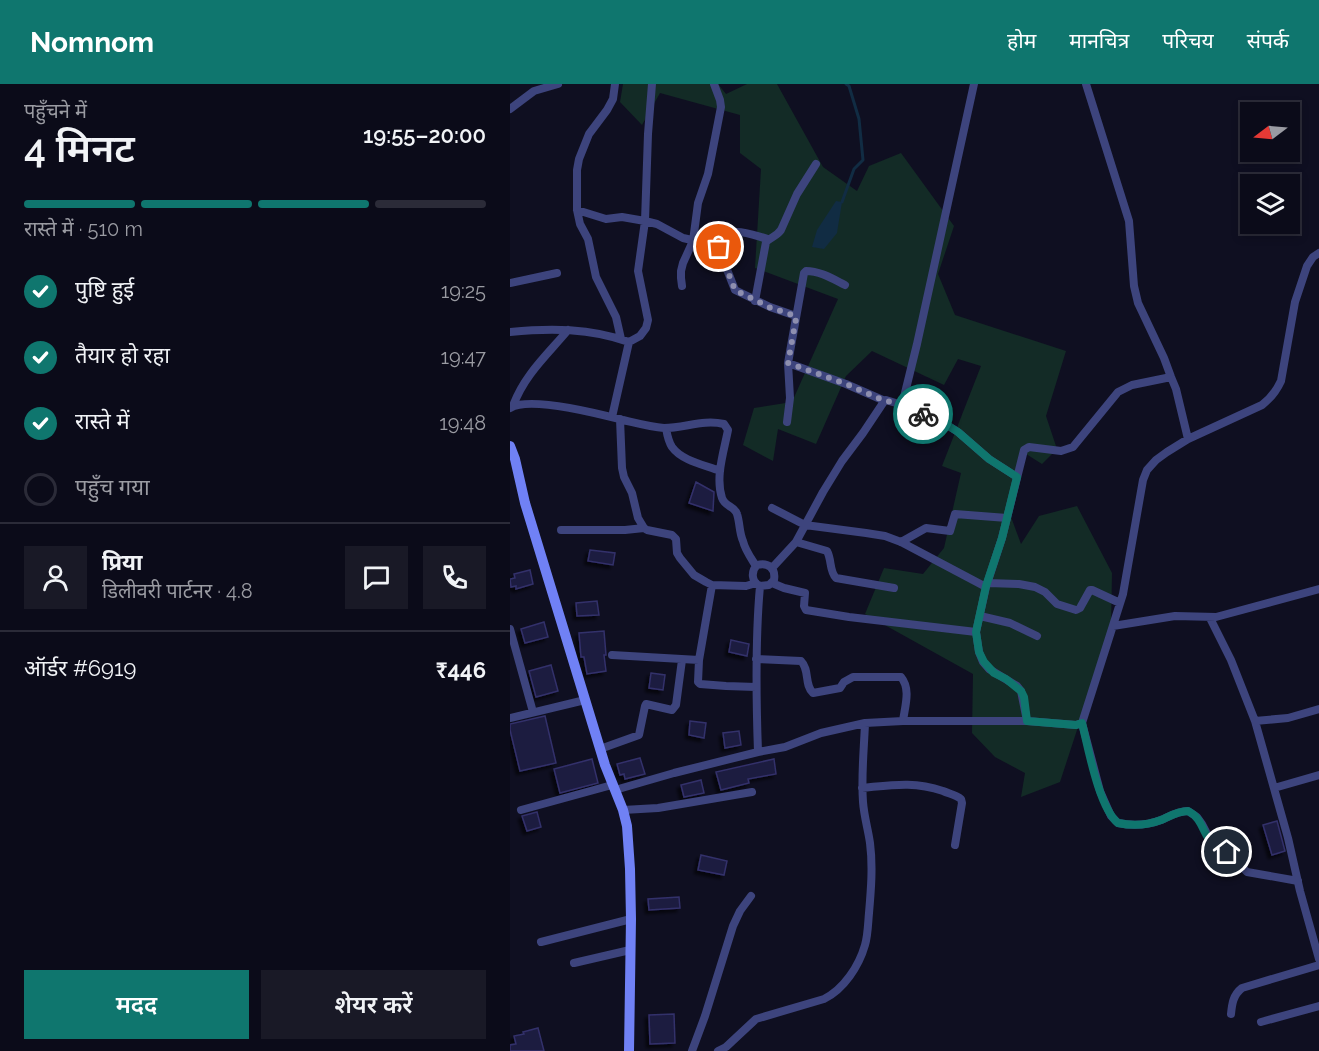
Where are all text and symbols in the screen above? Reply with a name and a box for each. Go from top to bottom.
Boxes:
text: Nomnom [30,26,154,59]
text: होम [1007,28,1036,53]
text: मानचित्र [1069,28,1129,53]
text: परिचय [1162,28,1214,53]
text: संपर्क [1247,28,1289,53]
text: पहुँचने में [24,99,87,123]
north arrow [1240,102,1300,162]
map controls [1240,102,1300,234]
text: 19:55–20:00 [363,122,486,148]
text: 4 मिनट [24,125,135,171]
button: layers [1240,174,1300,234]
text: रास्ते में · 510 m [24,217,143,241]
pin [693,221,744,272]
icon: bag [702,230,735,263]
icon: check [24,275,57,308]
text: पुष्टि हुई [75,276,134,302]
text: 19:25 [441,279,486,303]
icon: check [24,341,57,374]
text: तैयार हो रहा [75,342,170,368]
text: 19:47 [440,345,486,369]
courier [893,384,953,444]
icon: bike [907,398,940,431]
icon: check [24,407,57,440]
text: रास्ते में [75,408,130,434]
text: 19:48 [439,411,486,435]
text: पहुँच गया [75,474,150,500]
button: person [24,546,87,609]
button: chat [345,546,408,609]
button: phone [423,546,486,609]
text: प्रिया [102,549,142,575]
text: डिलीवरी पार्टनर · 4.8 [102,579,253,603]
text: ऑर्डर #6919 [24,655,136,681]
text: ₹446 [436,657,486,683]
pin [1201,826,1252,877]
icon: home [1210,835,1243,868]
button: मदद [24,970,249,1039]
button: शेयर करें [261,970,486,1039]

